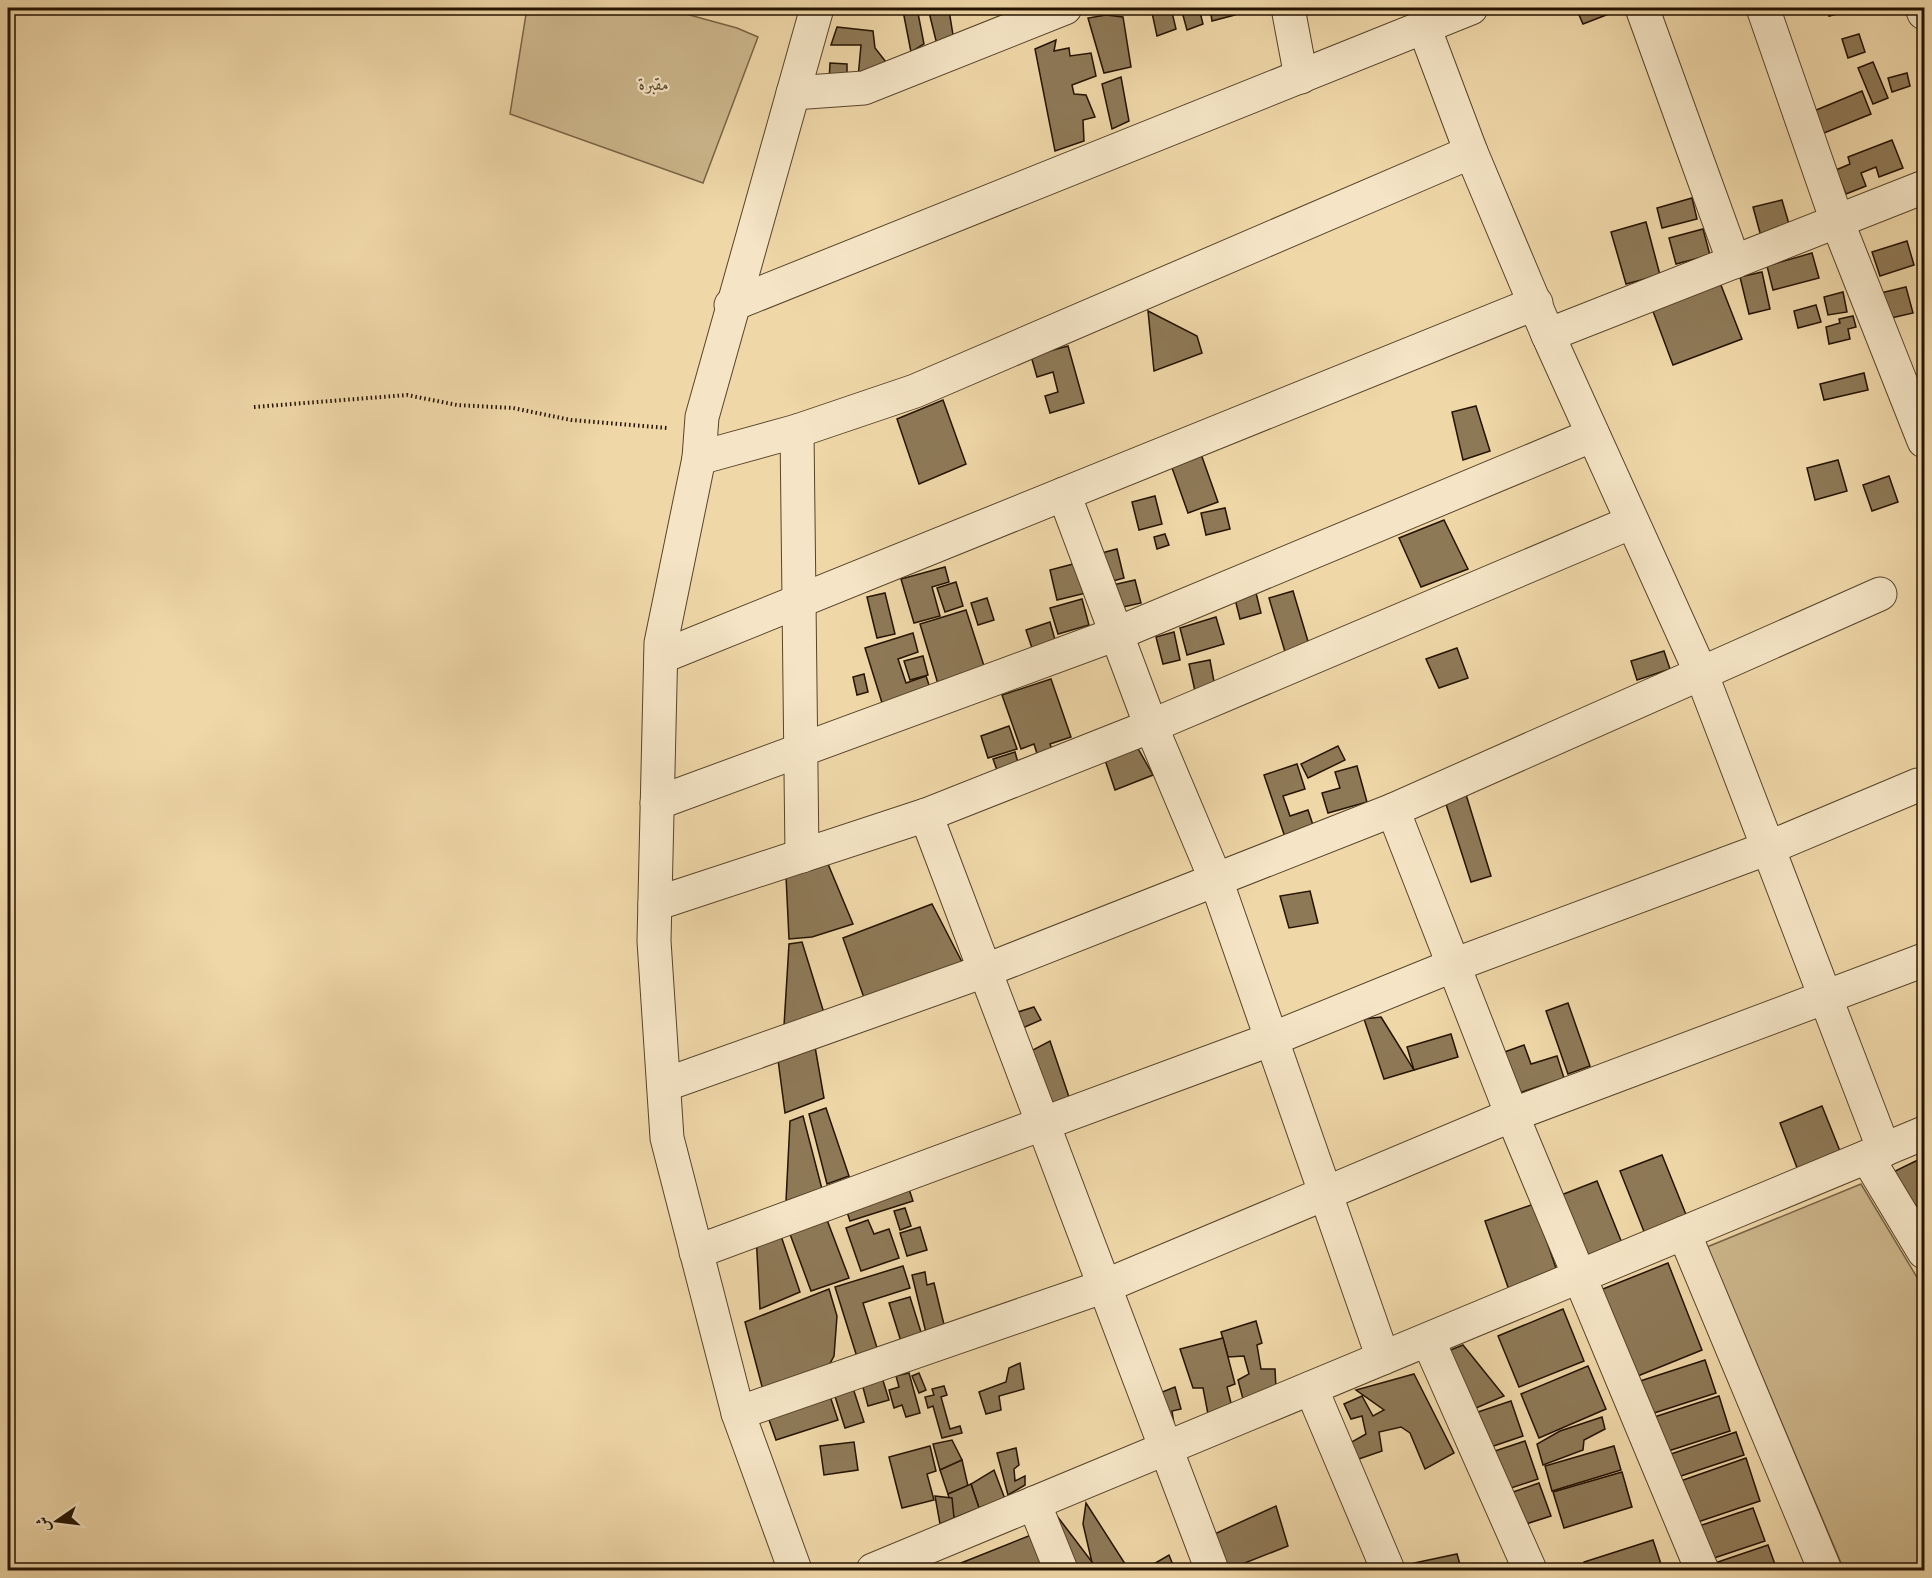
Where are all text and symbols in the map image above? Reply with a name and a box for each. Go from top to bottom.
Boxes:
park label: مقبرة [638,73,669,98]
north arrow [27,1491,87,1551]
text: ش [32,1514,57,1535]

